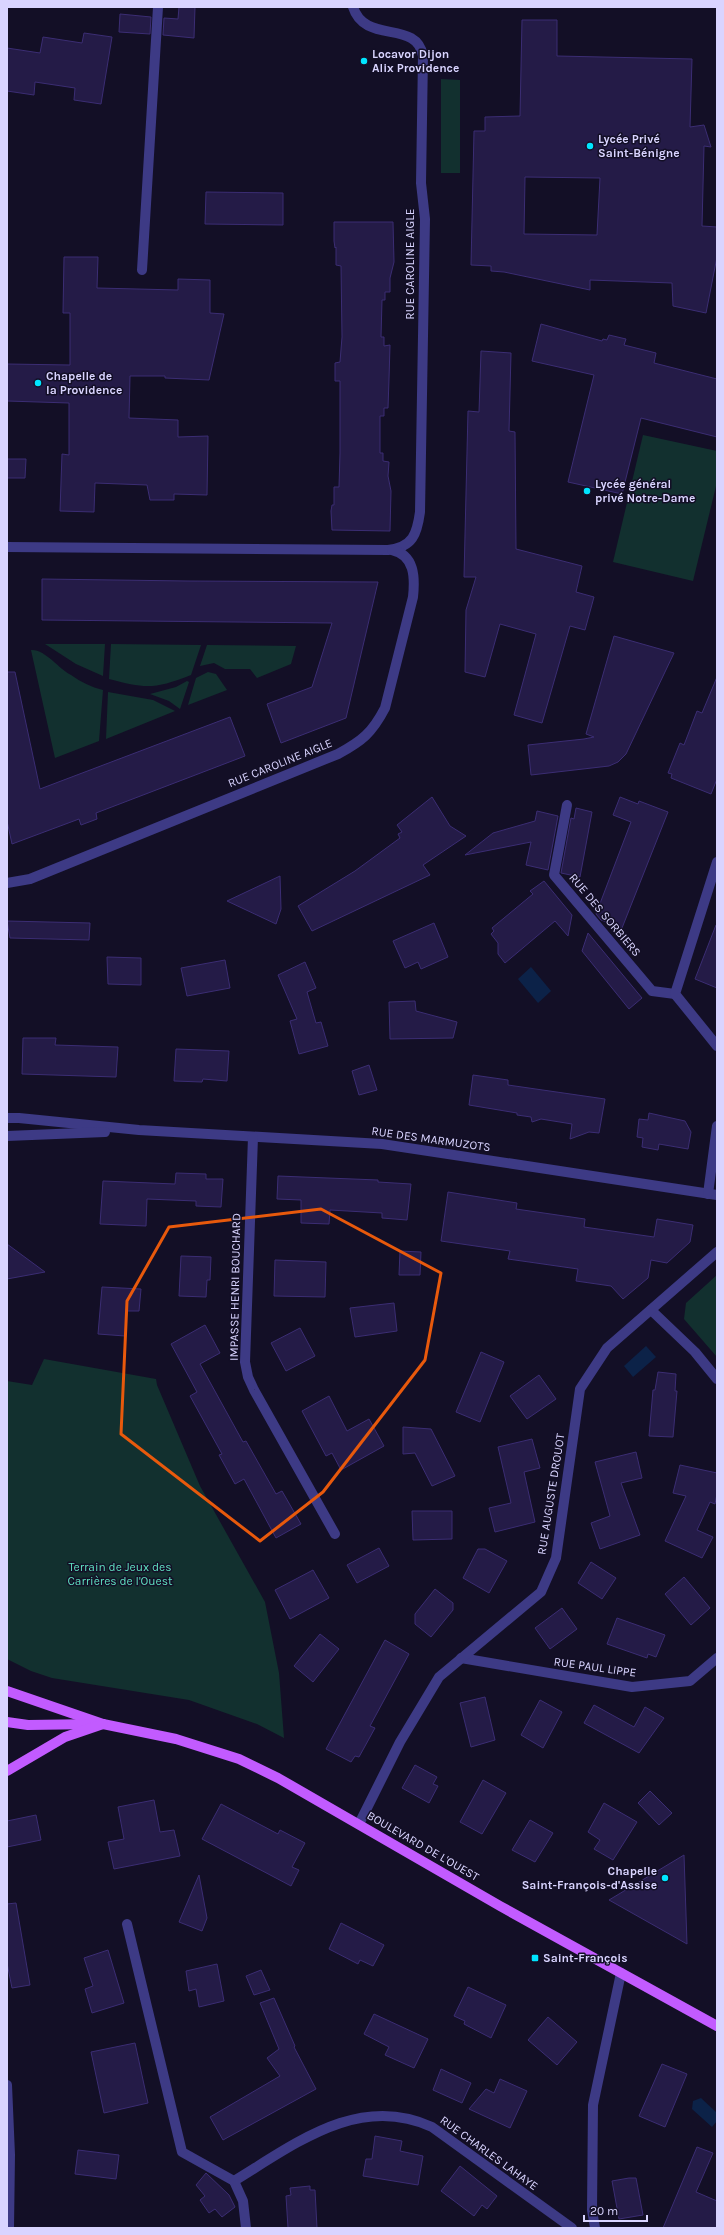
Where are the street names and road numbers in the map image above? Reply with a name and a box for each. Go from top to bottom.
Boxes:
street label: RUE CAROLINE AIGLE [403,208,417,320]
street label: RUE CAROLINE AIGLE [226,736,334,790]
street label: RUE DES SORBIERS [566,871,644,959]
street label: RUE DES MARMUZOTS [371,1124,491,1154]
street label: IMPASSE HENRI BOUCHARD [227,1213,243,1361]
street label: RUE AUGUSTE DROUOT [535,1432,567,1556]
street label: RUE PAUL LIPPE [553,1654,637,1680]
street label: BOULEVARD DE L'OUEST [364,1808,482,1884]
street label: RUE CHARLES LAHAYE [437,2113,541,2193]

